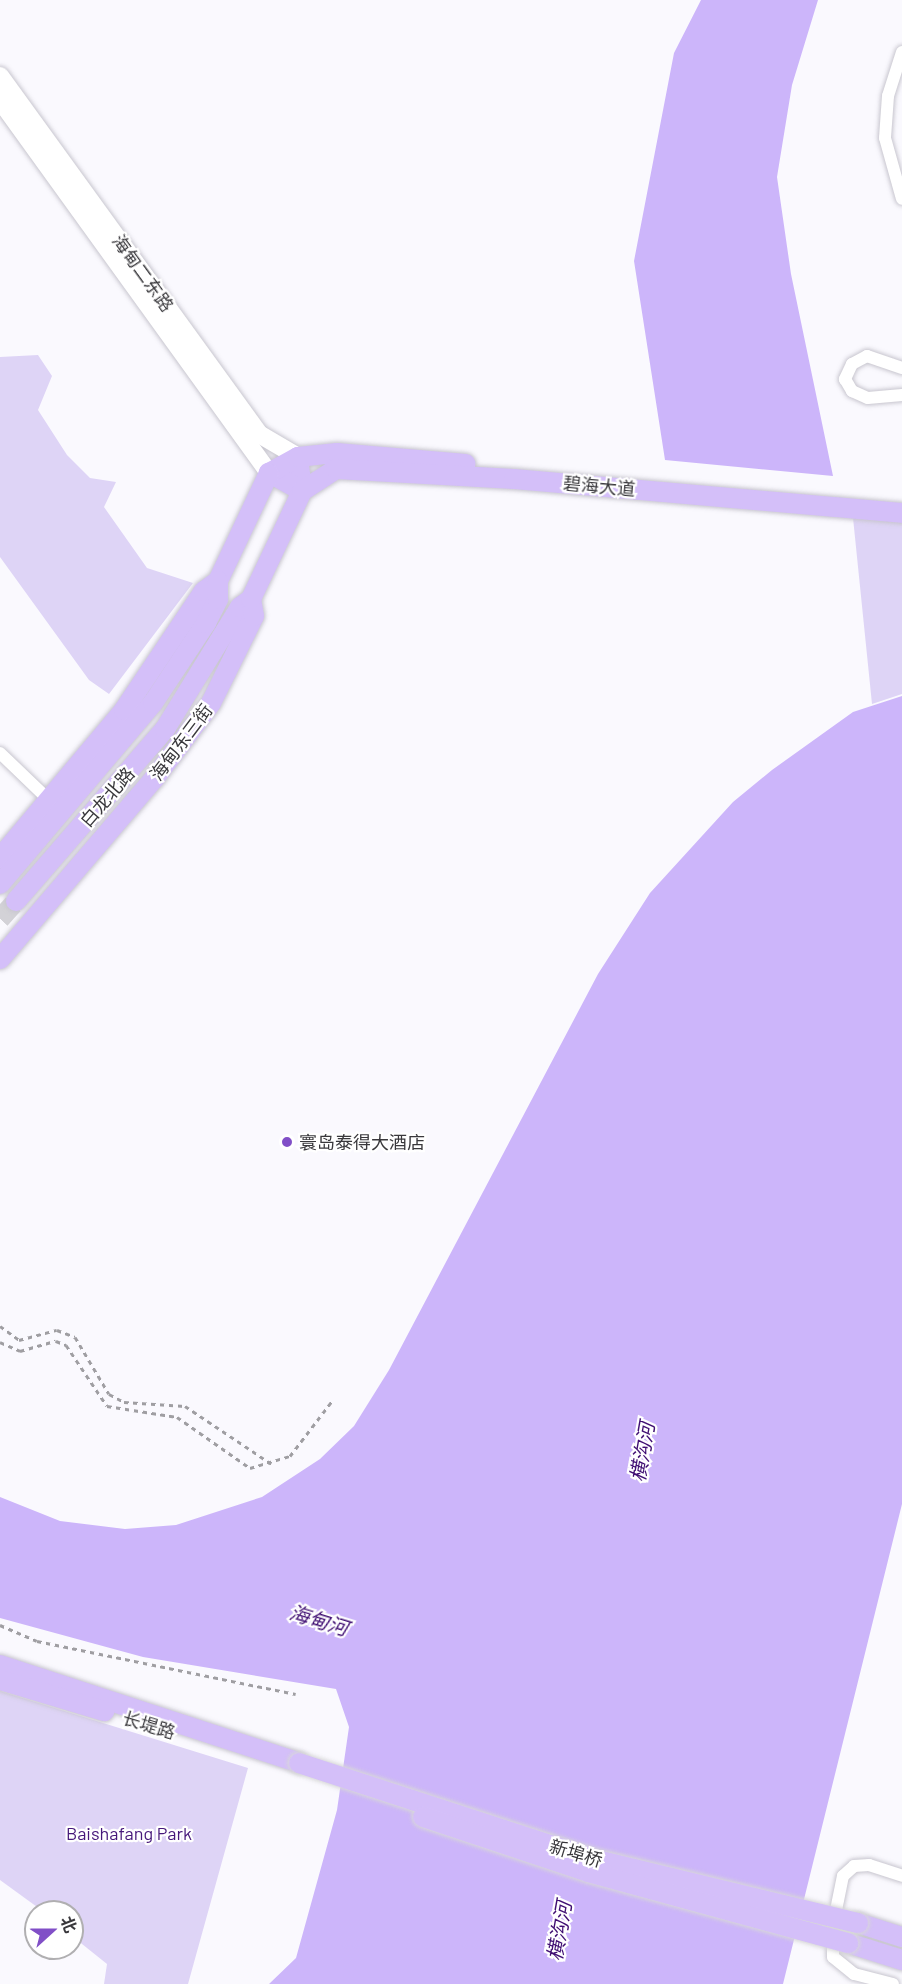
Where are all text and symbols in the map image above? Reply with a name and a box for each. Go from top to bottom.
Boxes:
street label: 海甸二东路 [108,230,178,316]
street label: 碧海大道 [562,472,636,500]
street label: 海甸东三街 [145,700,217,784]
street label: 白龙北路 [75,763,139,831]
place label: 寰岛泰得大酒店 [299,1131,425,1153]
marker: 寰岛泰得大酒店 [280,1135,294,1149]
water label: 横沟河 [625,1420,659,1484]
water label: 海甸河 [287,1600,351,1640]
street label: 长堤路 [120,1707,178,1743]
park label: Baishafang Park [66,1822,192,1844]
street label: 新埠桥 [547,1835,605,1871]
water label: 横沟河 [542,1899,576,1963]
north arrow [24,1900,84,1960]
text: 北 [58,1913,81,1935]

